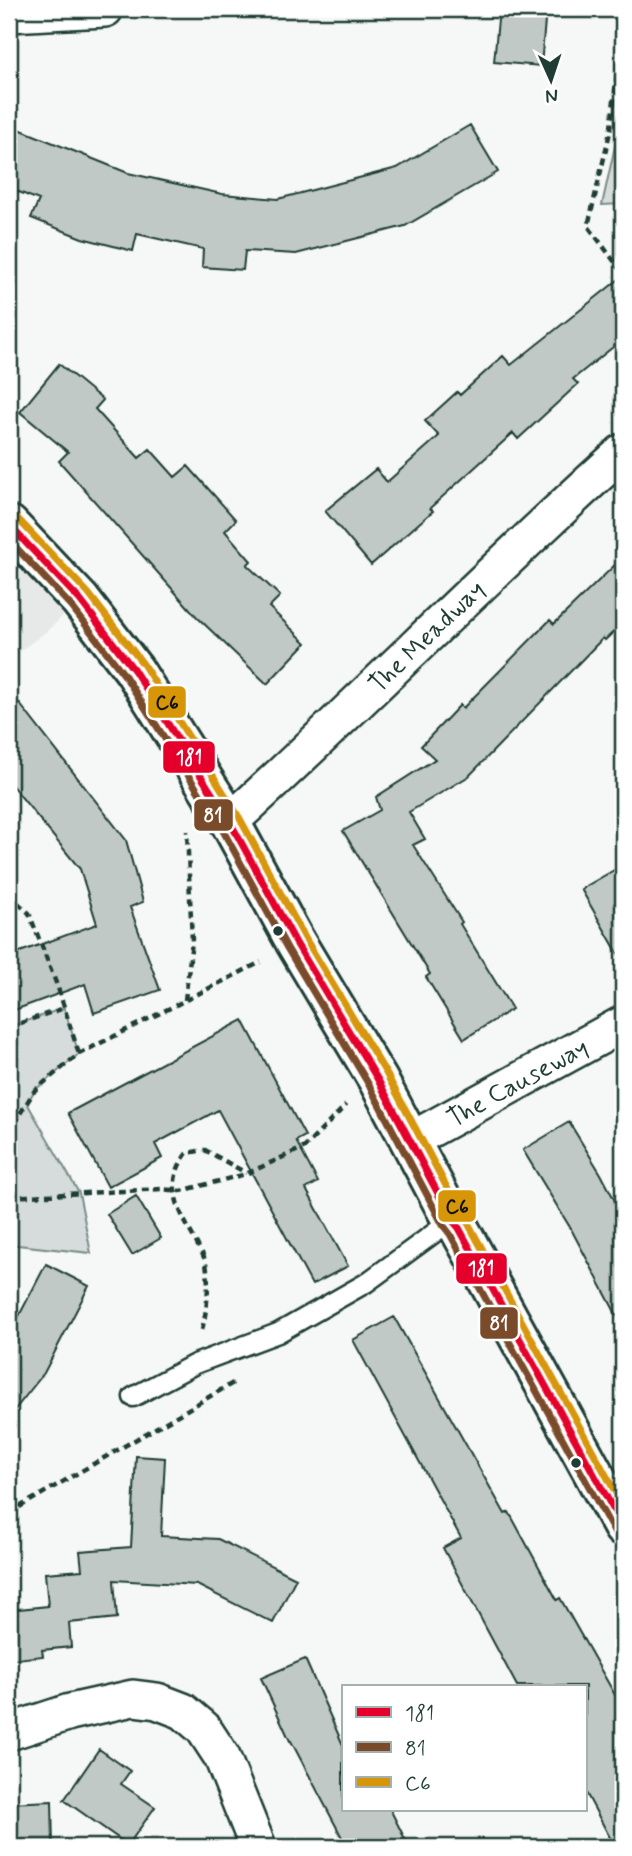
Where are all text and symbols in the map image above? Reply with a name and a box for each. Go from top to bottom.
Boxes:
north arrow [516,46,586,116]
text: N [545,83,559,108]
street label: The Meadway [362,573,493,701]
line badge: C6 [147,685,187,719]
text: C6 [155,691,179,716]
line badge: 181 [162,740,216,774]
text: 181 [176,746,202,771]
line badge: 81 [193,798,234,832]
text: 81 [204,804,222,829]
unlabelled marker [271,924,285,938]
street label: The Causeway [441,1031,595,1137]
line badge: C6 [437,1189,477,1223]
text: C6 [445,1195,469,1220]
line badge: 181 [455,1252,508,1285]
text: 181 [468,1257,494,1282]
line badge: 81 [479,1306,519,1340]
text: 81 [490,1312,508,1337]
unlabelled marker [569,1456,583,1470]
legend [342,1685,586,1811]
text: 181 [405,1700,434,1728]
text: 81 [405,1735,426,1763]
text: C6 [405,1770,431,1798]

